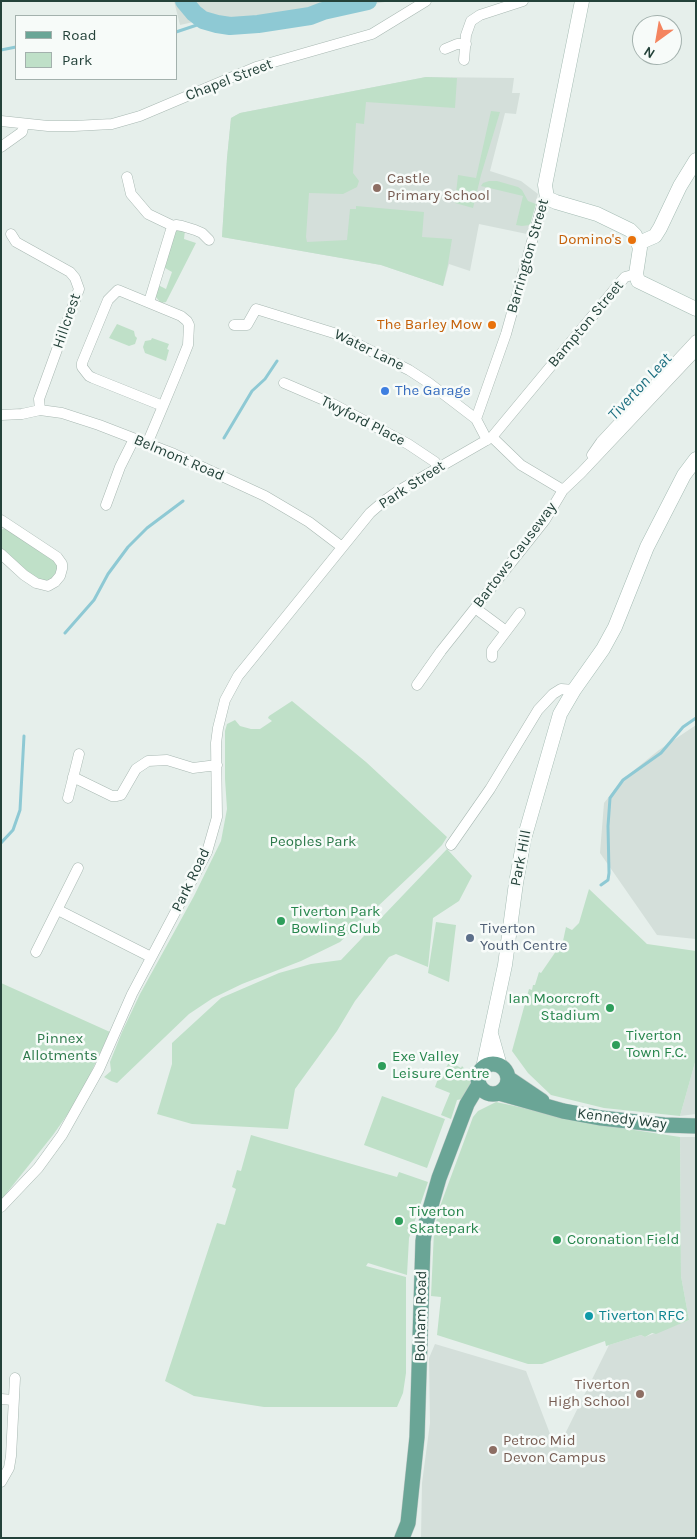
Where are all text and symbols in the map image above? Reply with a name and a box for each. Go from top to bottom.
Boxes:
legend [15,15,178,80]
north arrow [632,15,682,65]
text: Road [62,26,97,44]
text: N [641,42,658,62]
text: Park [62,51,92,69]
street label: Chapel Street [183,55,275,105]
place label: Castle Primary School [387,170,490,205]
marker: Castle Primary School [371,182,383,194]
street label: Barrington Street [503,197,553,315]
place label: Domino's [558,231,622,249]
marker: Domino's [626,234,638,246]
street label: Bampton Street [544,277,628,371]
street label: Hillcrest [49,291,85,351]
place label: The Barley Mow [377,316,482,334]
marker: The Barley Mow [486,319,498,331]
street label: Water Lane [331,325,407,375]
water label: Tiverton Leat [604,349,676,425]
place label: The Garage [395,382,471,400]
marker: The Garage [379,385,391,397]
street label: Twyford Place [318,392,408,450]
street label: Belmont Road [131,431,227,485]
street label: Park Street [376,457,448,513]
street label: Bartows Causeway [469,499,561,611]
street label: Park Hill [507,828,535,888]
park label: Peoples Park [270,833,356,851]
street label: Park Road [168,845,214,915]
place label: Tiverton Park Bowling Club [291,903,381,938]
marker: Tiverton Park Bowling Club [275,915,287,927]
place label: Tiverton Youth Centre [480,920,568,955]
marker: Tiverton Youth Centre [464,932,476,944]
place label: Ian Moorcroft Stadium [508,990,600,1025]
marker: Ian Moorcroft Stadium [604,1002,616,1014]
place label: Tiverton Town F.C. [626,1027,686,1062]
park label: Pinnex Allotments [22,1030,98,1065]
marker: Tiverton Town F.C. [610,1039,622,1051]
place label: Exe Valley Leisure Centre [392,1048,490,1083]
marker: Exe Valley Leisure Centre [376,1060,388,1072]
street label: Kennedy Way [576,1105,668,1133]
place label: Tiverton Skatepark [409,1203,479,1238]
marker: Tiverton Skatepark [393,1215,405,1227]
place label: Coronation Field [567,1231,679,1249]
marker: Coronation Field [551,1234,563,1246]
street label: Bolham Road [411,1270,431,1362]
place label: Tiverton RFC [599,1307,684,1325]
marker: Tiverton RFC [583,1310,595,1322]
place label: Tiverton High School [548,1376,630,1411]
marker: Tiverton High School [634,1388,646,1400]
place label: Petroc Mid Devon Campus [503,1432,606,1467]
marker: Petroc Mid Devon Campus [487,1444,499,1456]

